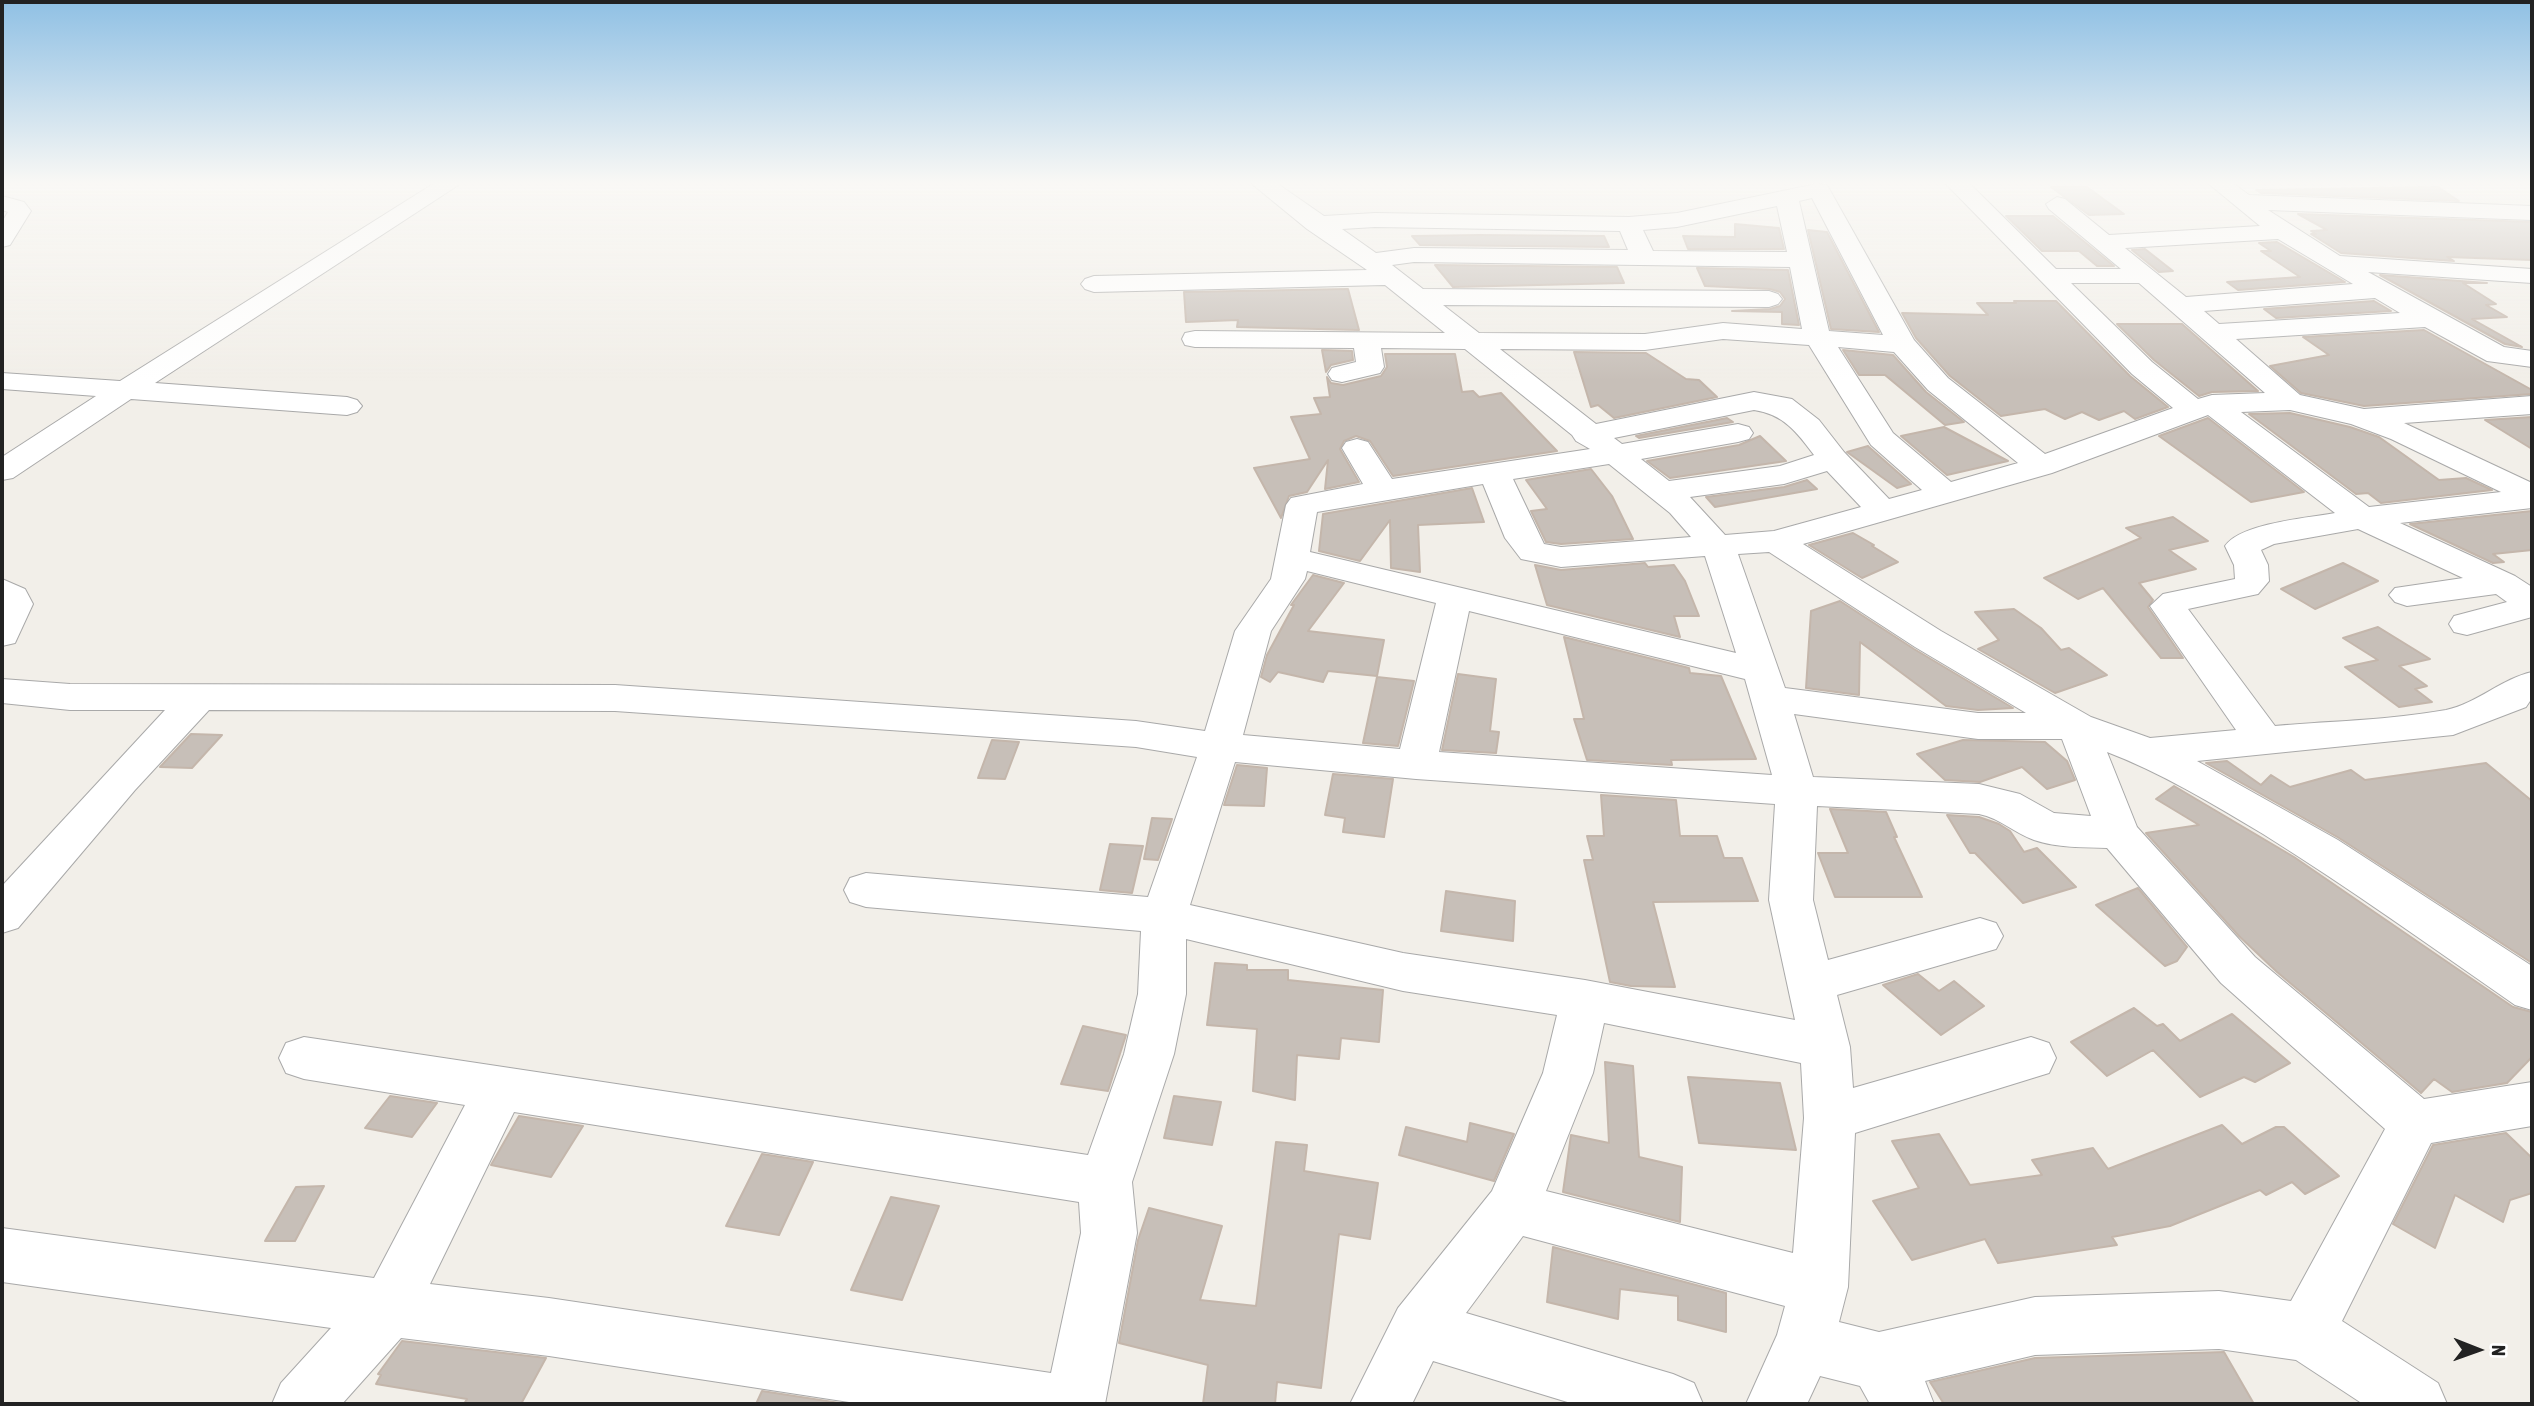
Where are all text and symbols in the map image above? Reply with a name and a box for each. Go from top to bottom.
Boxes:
north arrow [2443,1315,2513,1385]
text: N [2488,1345,2510,1356]

